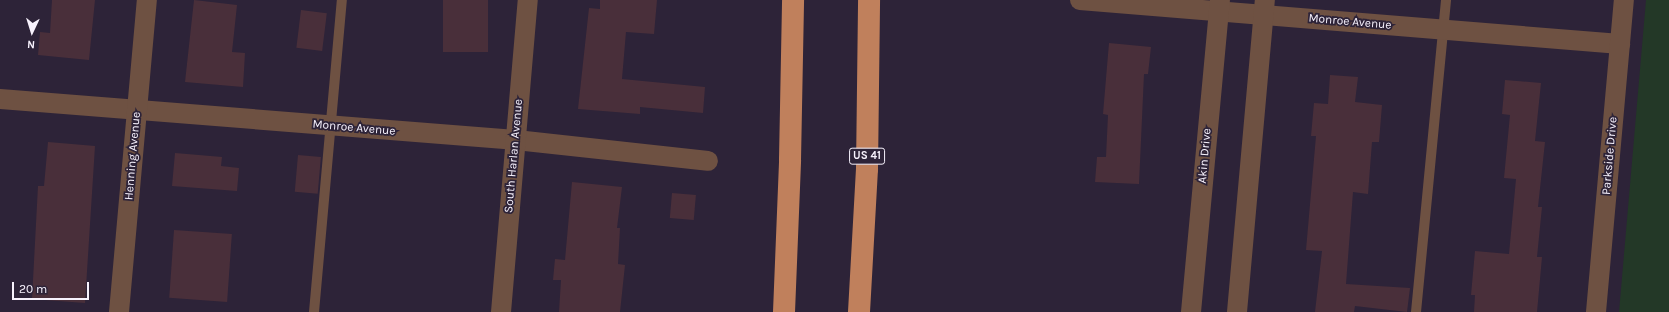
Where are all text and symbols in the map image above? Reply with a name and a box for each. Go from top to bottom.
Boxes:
street label: Monroe Avenue [1308,11,1392,33]
north arrow [12,12,52,52]
text: N [27,38,36,51]
street label: South Harlan Avenue [502,98,526,214]
street label: Henning Avenue [122,111,144,201]
street label: Parkside Drive [1599,116,1621,196]
street label: Monroe Avenue [312,117,396,139]
street label: Akin Drive [1195,128,1215,184]
road number: US 41 [849,147,885,165]
scale bar [14,274,91,300]
text: 20 m [19,282,47,296]

